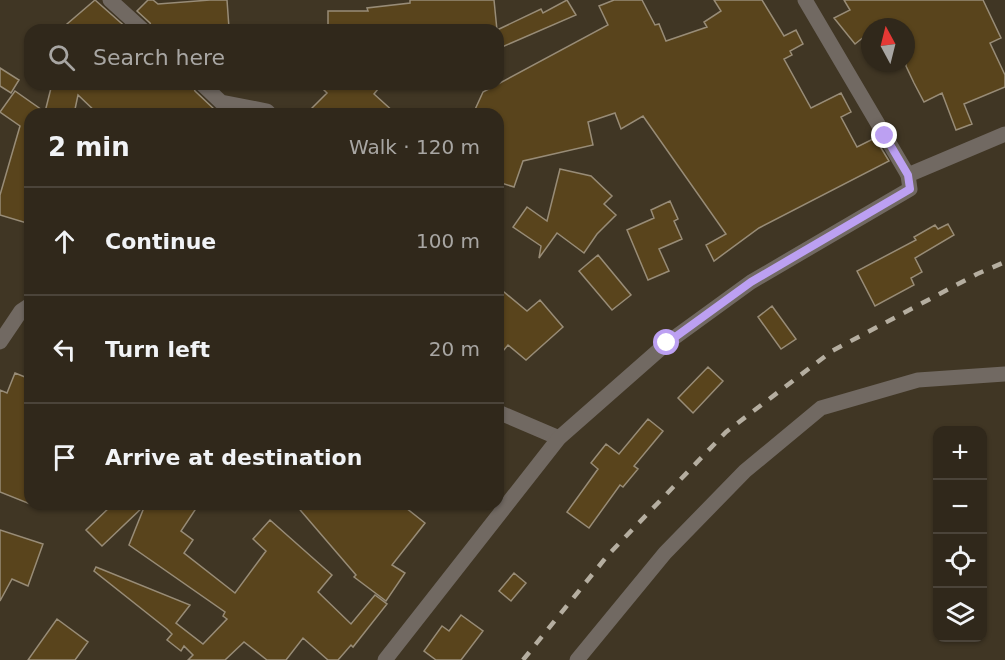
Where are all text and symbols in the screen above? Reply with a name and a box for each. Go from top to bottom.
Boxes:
north arrow [861,18,915,72]
search box [24,24,504,90]
icon: search [45,41,78,74]
text: Search here [93,45,225,70]
route end [871,122,897,148]
text: 2 min [48,132,130,162]
text: Walk · 120 m [349,135,480,159]
icon: ahead [48,225,81,258]
text: Continue [105,229,216,254]
text: 100 m [416,229,480,253]
route start [653,329,679,355]
icon: left [48,333,81,366]
text: Turn left [105,337,210,362]
text: 20 m [429,337,480,361]
map controls [933,426,987,642]
button: + [933,426,987,480]
icon: arrive [48,441,81,474]
text: Arrive at destination [105,445,362,470]
button: − [933,480,987,534]
button: locate [933,534,987,588]
button: layers [933,588,987,642]

